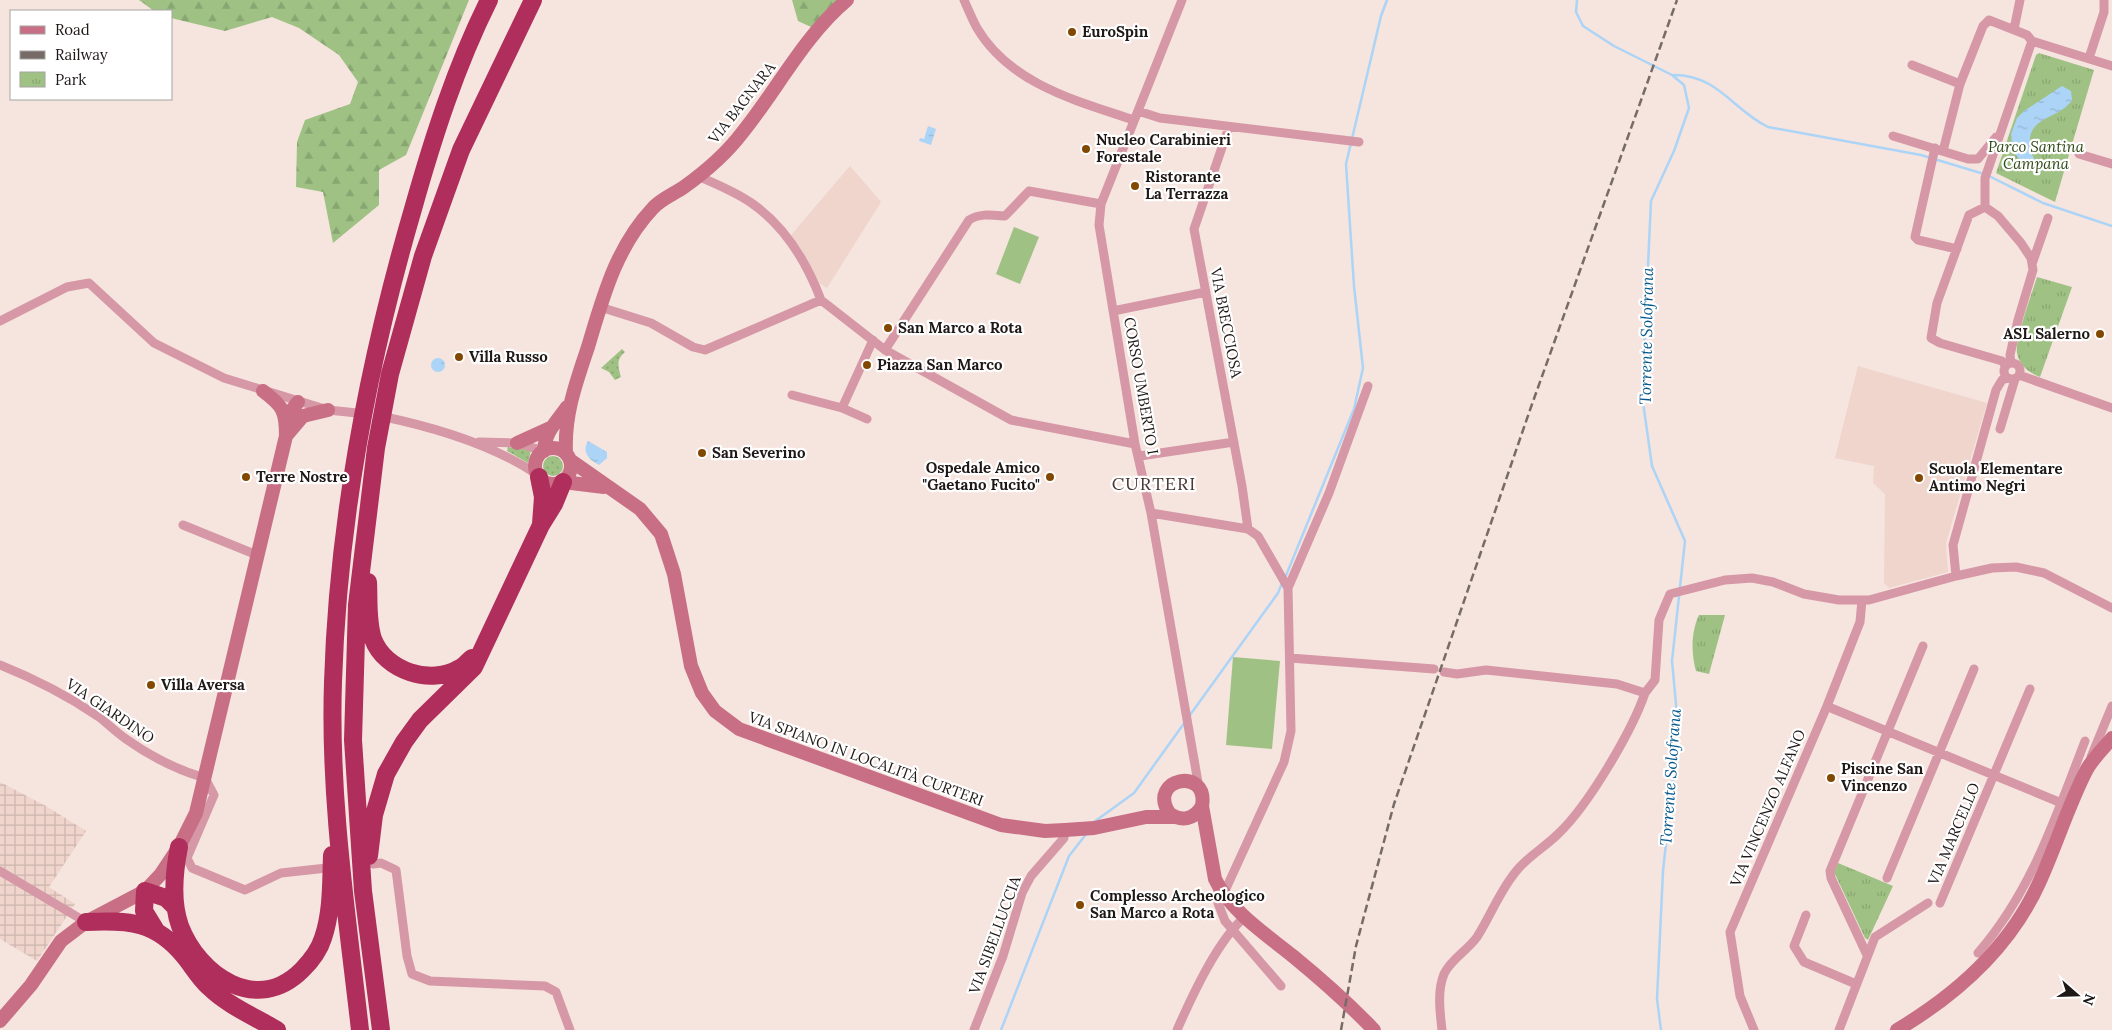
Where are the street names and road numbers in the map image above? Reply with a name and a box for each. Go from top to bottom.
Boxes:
street label: VIA BAGNARA [703,58,780,148]
street label: VIA BRECCIOSA [1206,265,1247,380]
street label: CORSO UMBERTO I [1120,316,1163,456]
street label: VIA GIARDINO [62,673,158,747]
street label: VIA SPIANO IN LOCALITÀ CURTERI [745,707,986,810]
street label: VIA VINCENZO ALFANO [1725,726,1809,890]
street label: VIA MARCELLO [1923,780,1984,889]
street label: VIA SIBELLUCCIA [964,873,1025,997]

